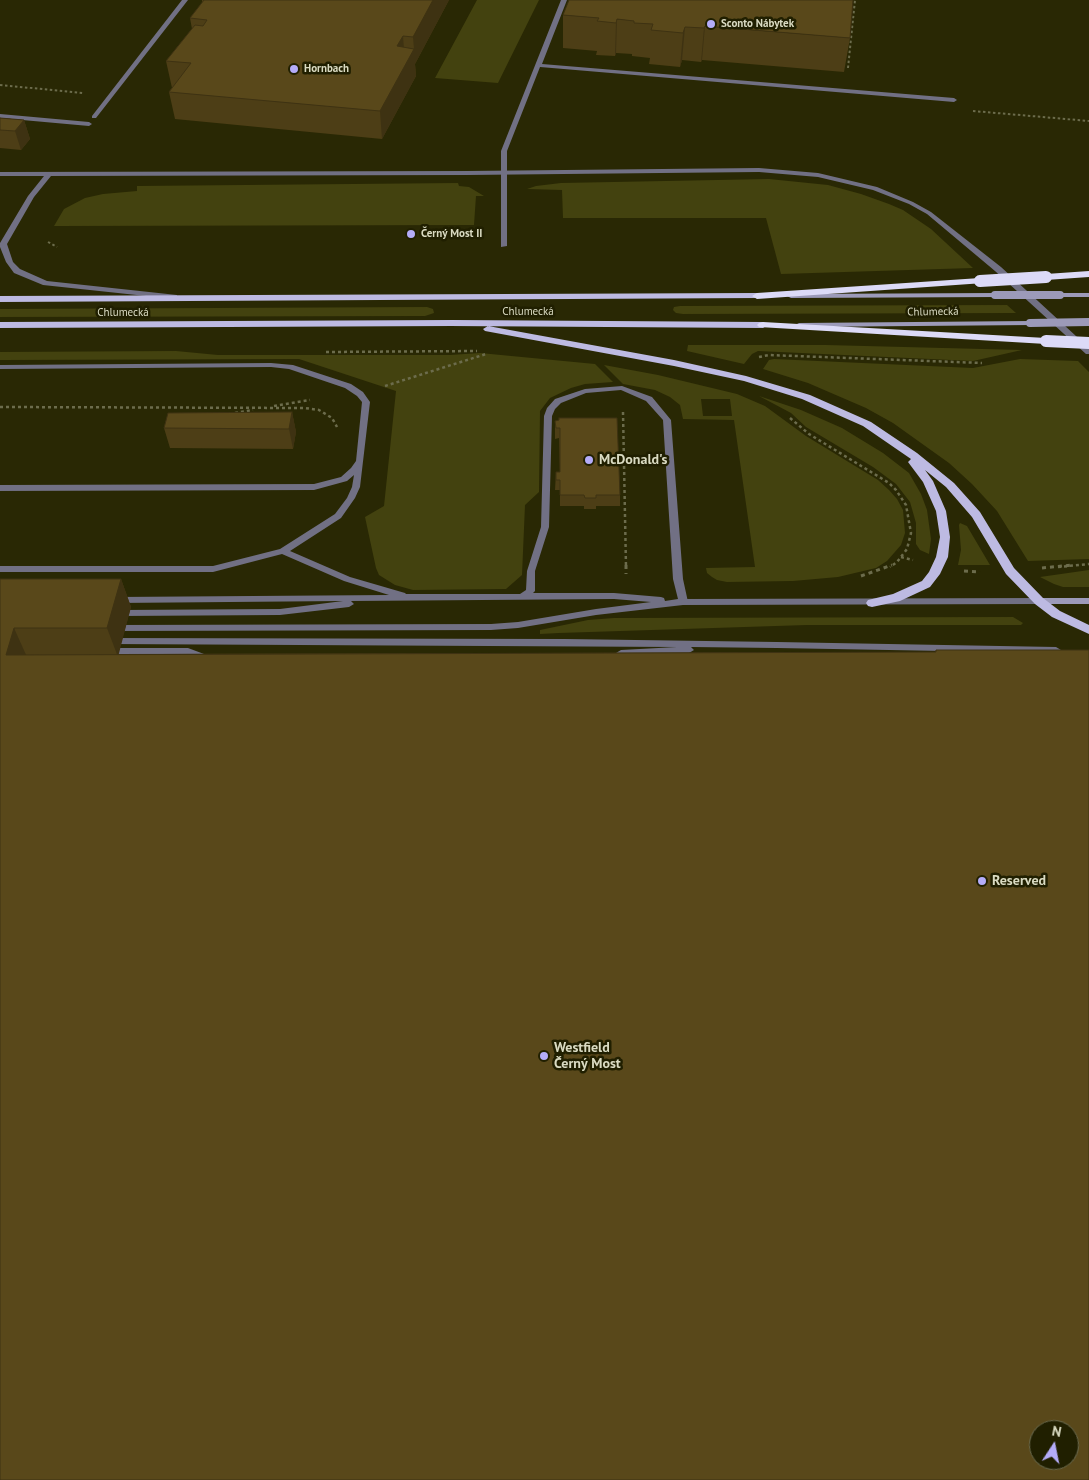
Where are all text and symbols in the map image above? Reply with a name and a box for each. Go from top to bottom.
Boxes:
place label: Sconto Nábytek [721,17,794,31]
marker: Sconto Nábytek [705,18,717,30]
place label: Hornbach [304,62,349,76]
marker: Hornbach [288,63,300,75]
place label: Černý Most II [421,227,482,241]
marker: Černý Most II [405,228,417,240]
street label: Chlumecká [502,305,554,319]
street label: Chlumecká [907,305,959,319]
street label: Chlumecká [97,306,149,320]
place label: McDonald's [599,452,668,468]
marker: McDonald's [583,454,595,466]
place label: Reserved [992,873,1046,889]
marker: Reserved [976,875,988,887]
place label: Westfield Černý Most [554,1040,621,1072]
marker: Westfield Černý Most [538,1050,550,1062]
north arrow [1029,1420,1079,1470]
text: N [1050,1422,1063,1441]

